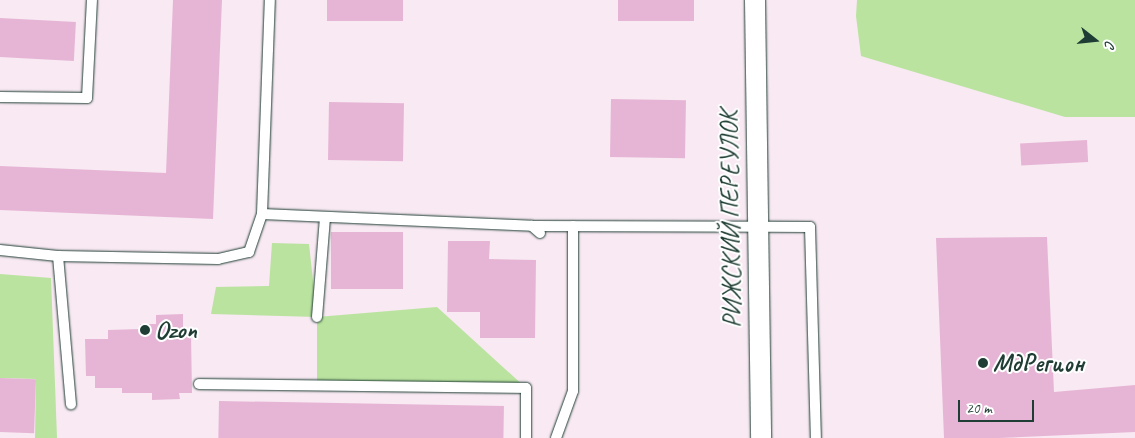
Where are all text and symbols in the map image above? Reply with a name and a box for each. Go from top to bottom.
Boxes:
north arrow [1070,15,1120,65]
text: С [1101,39,1119,50]
street label: РИЖСКИЙ ПЕРЕУЛОК [714,110,748,328]
place label: Ozon [155,315,197,345]
marker: Ozon [139,324,151,336]
place label: МдРегион [993,348,1084,378]
marker: МдРегион [977,357,989,369]
scale bar [960,390,1036,422]
text: 20 m [966,399,992,418]

